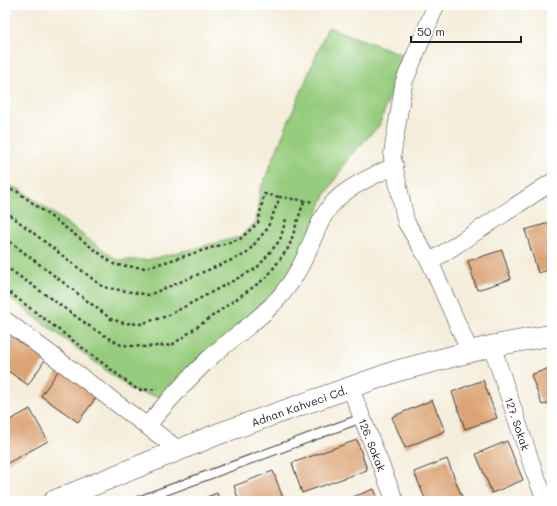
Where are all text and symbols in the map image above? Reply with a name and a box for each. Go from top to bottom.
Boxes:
scale bar [411,18,521,44]
text: 50 m [417,23,445,39]
street label: Adnan Kahveci Cd. [249,382,349,429]
street label: 127. Sokak [502,395,534,452]
street label: 126. Sokak [356,416,390,474]

